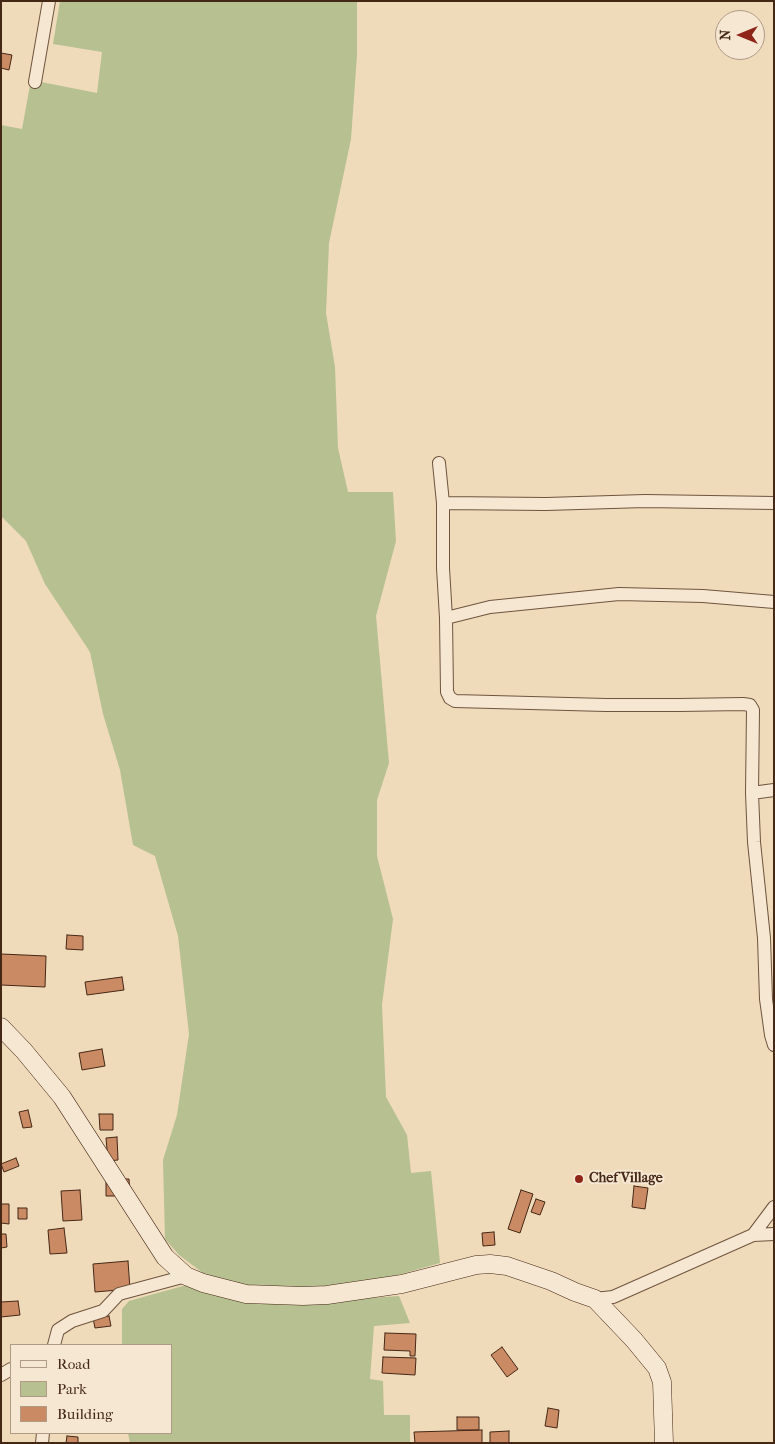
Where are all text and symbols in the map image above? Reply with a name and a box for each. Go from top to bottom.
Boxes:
north arrow [715,10,765,60]
text: N [717,30,734,40]
place label: Chef Village [589,1171,663,1187]
marker: Chef Village [573,1173,585,1185]
legend [10,1344,172,1434]
text: Road [57,1355,90,1373]
text: Park [57,1380,87,1398]
text: Building [57,1405,113,1423]

